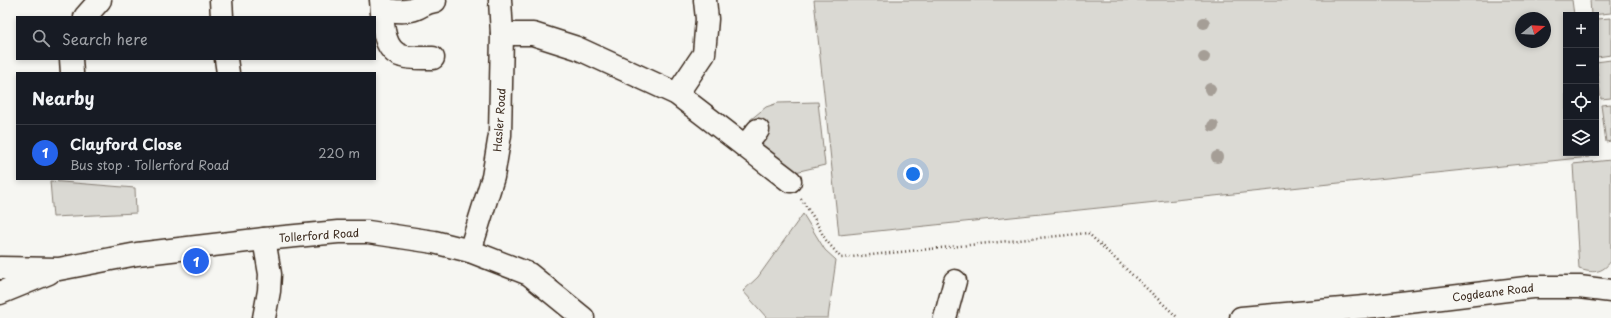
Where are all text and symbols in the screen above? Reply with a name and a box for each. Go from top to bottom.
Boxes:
north arrow [1515,12,1551,48]
map controls [1563,12,1599,156]
button: + [1563,12,1599,48]
search box [16,16,376,60]
icon: search [30,27,52,49]
text: Search here [62,27,148,50]
button: − [1563,48,1599,84]
button: locate [1563,84,1599,120]
text: Nearby [32,85,94,111]
street label: Hasler Road [488,87,510,153]
button: layers [1563,120,1599,156]
text: Clayford Close [70,132,182,155]
text: 1 [42,143,48,162]
text: 220 m [318,143,360,162]
text: Bus stop · Tollerford Road [70,155,229,174]
your location [903,164,923,184]
street label: Tollerford Road [278,224,360,246]
pin: 1 [183,246,209,276]
street label: Cogdeane Road [1451,279,1535,305]

